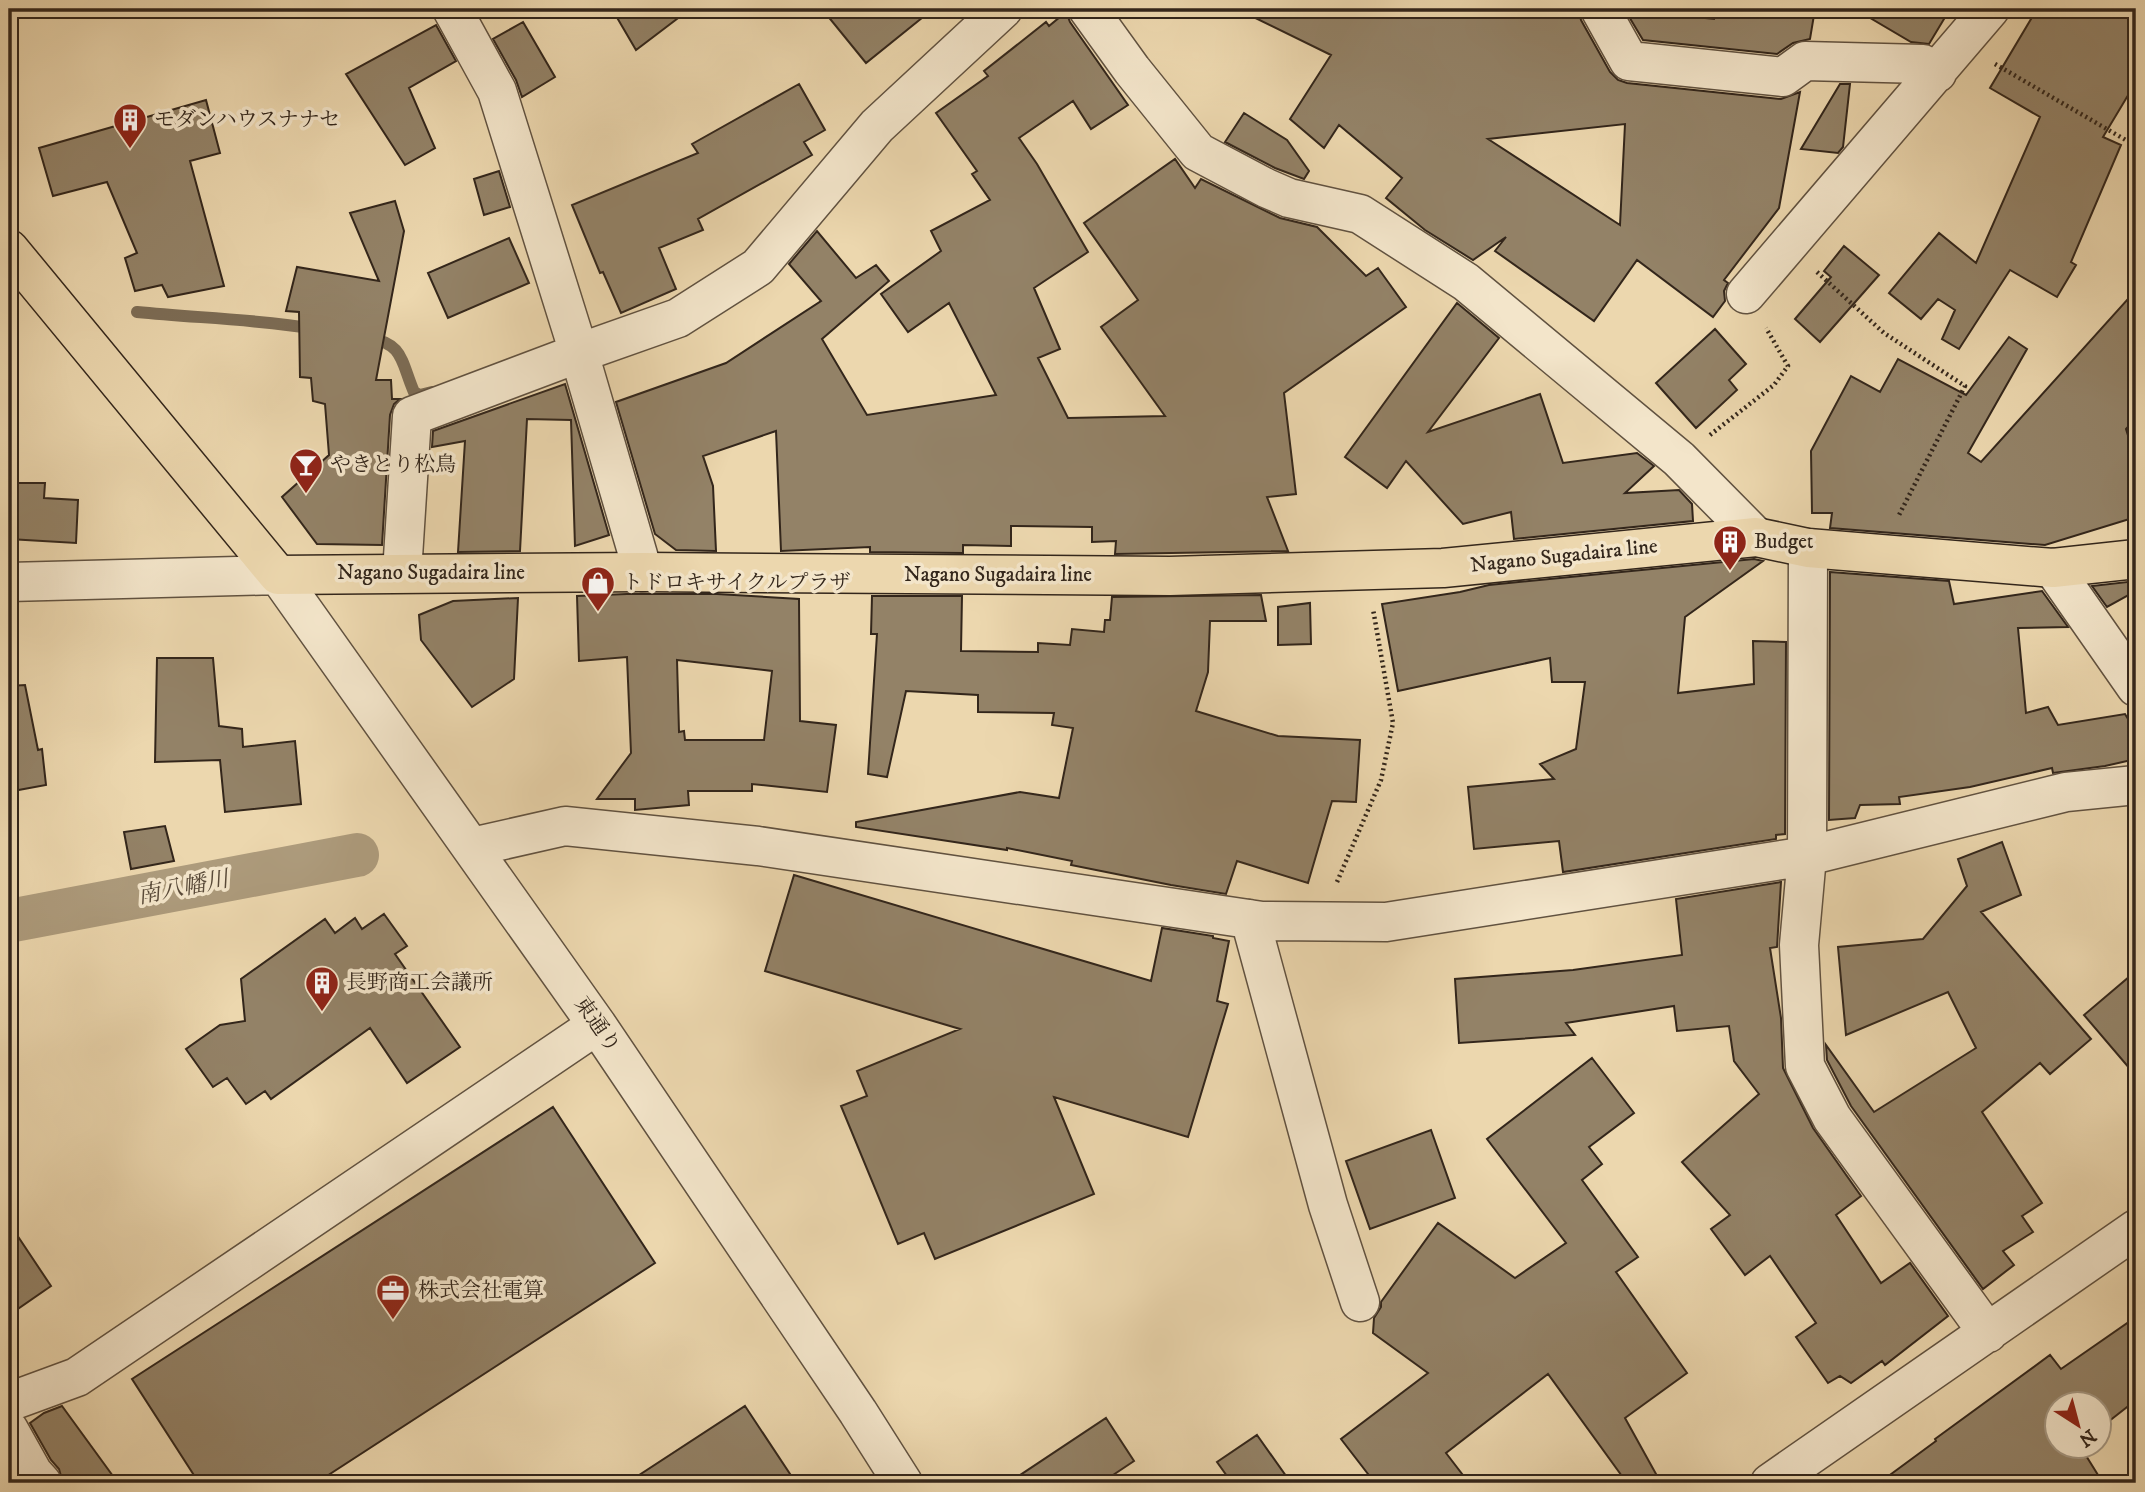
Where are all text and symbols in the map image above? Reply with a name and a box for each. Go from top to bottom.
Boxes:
building icon: モダンハウスナナセ [111,101,149,150]
place label: モダンハウスナナセ [154,107,340,133]
bar icon: やきとり松鳥 [287,446,325,495]
place label: やきとり松鳥 [330,452,456,478]
building icon: Budget [1711,523,1749,572]
place label: Budget [1754,529,1814,555]
street label: Nagano Sugadaira line [1469,533,1659,579]
street label: Nagano Sugadaira line [337,560,525,586]
street label: Nagano Sugadaira line [904,562,1092,588]
shop icon: トドロキサイクルプラザ [579,564,617,613]
place label: トドロキサイクルプラザ [622,570,850,596]
water label: 南八幡川 [135,864,234,911]
building icon: 長野商工会議所 [303,964,341,1013]
place label: 長野商工会議所 [346,970,493,996]
street label: 東通り [568,992,626,1058]
office icon: 株式会社電算 [374,1272,412,1321]
place label: 株式会社電算 [418,1278,544,1304]
north arrow [2044,1390,2114,1460]
text: N [2074,1424,2100,1452]

